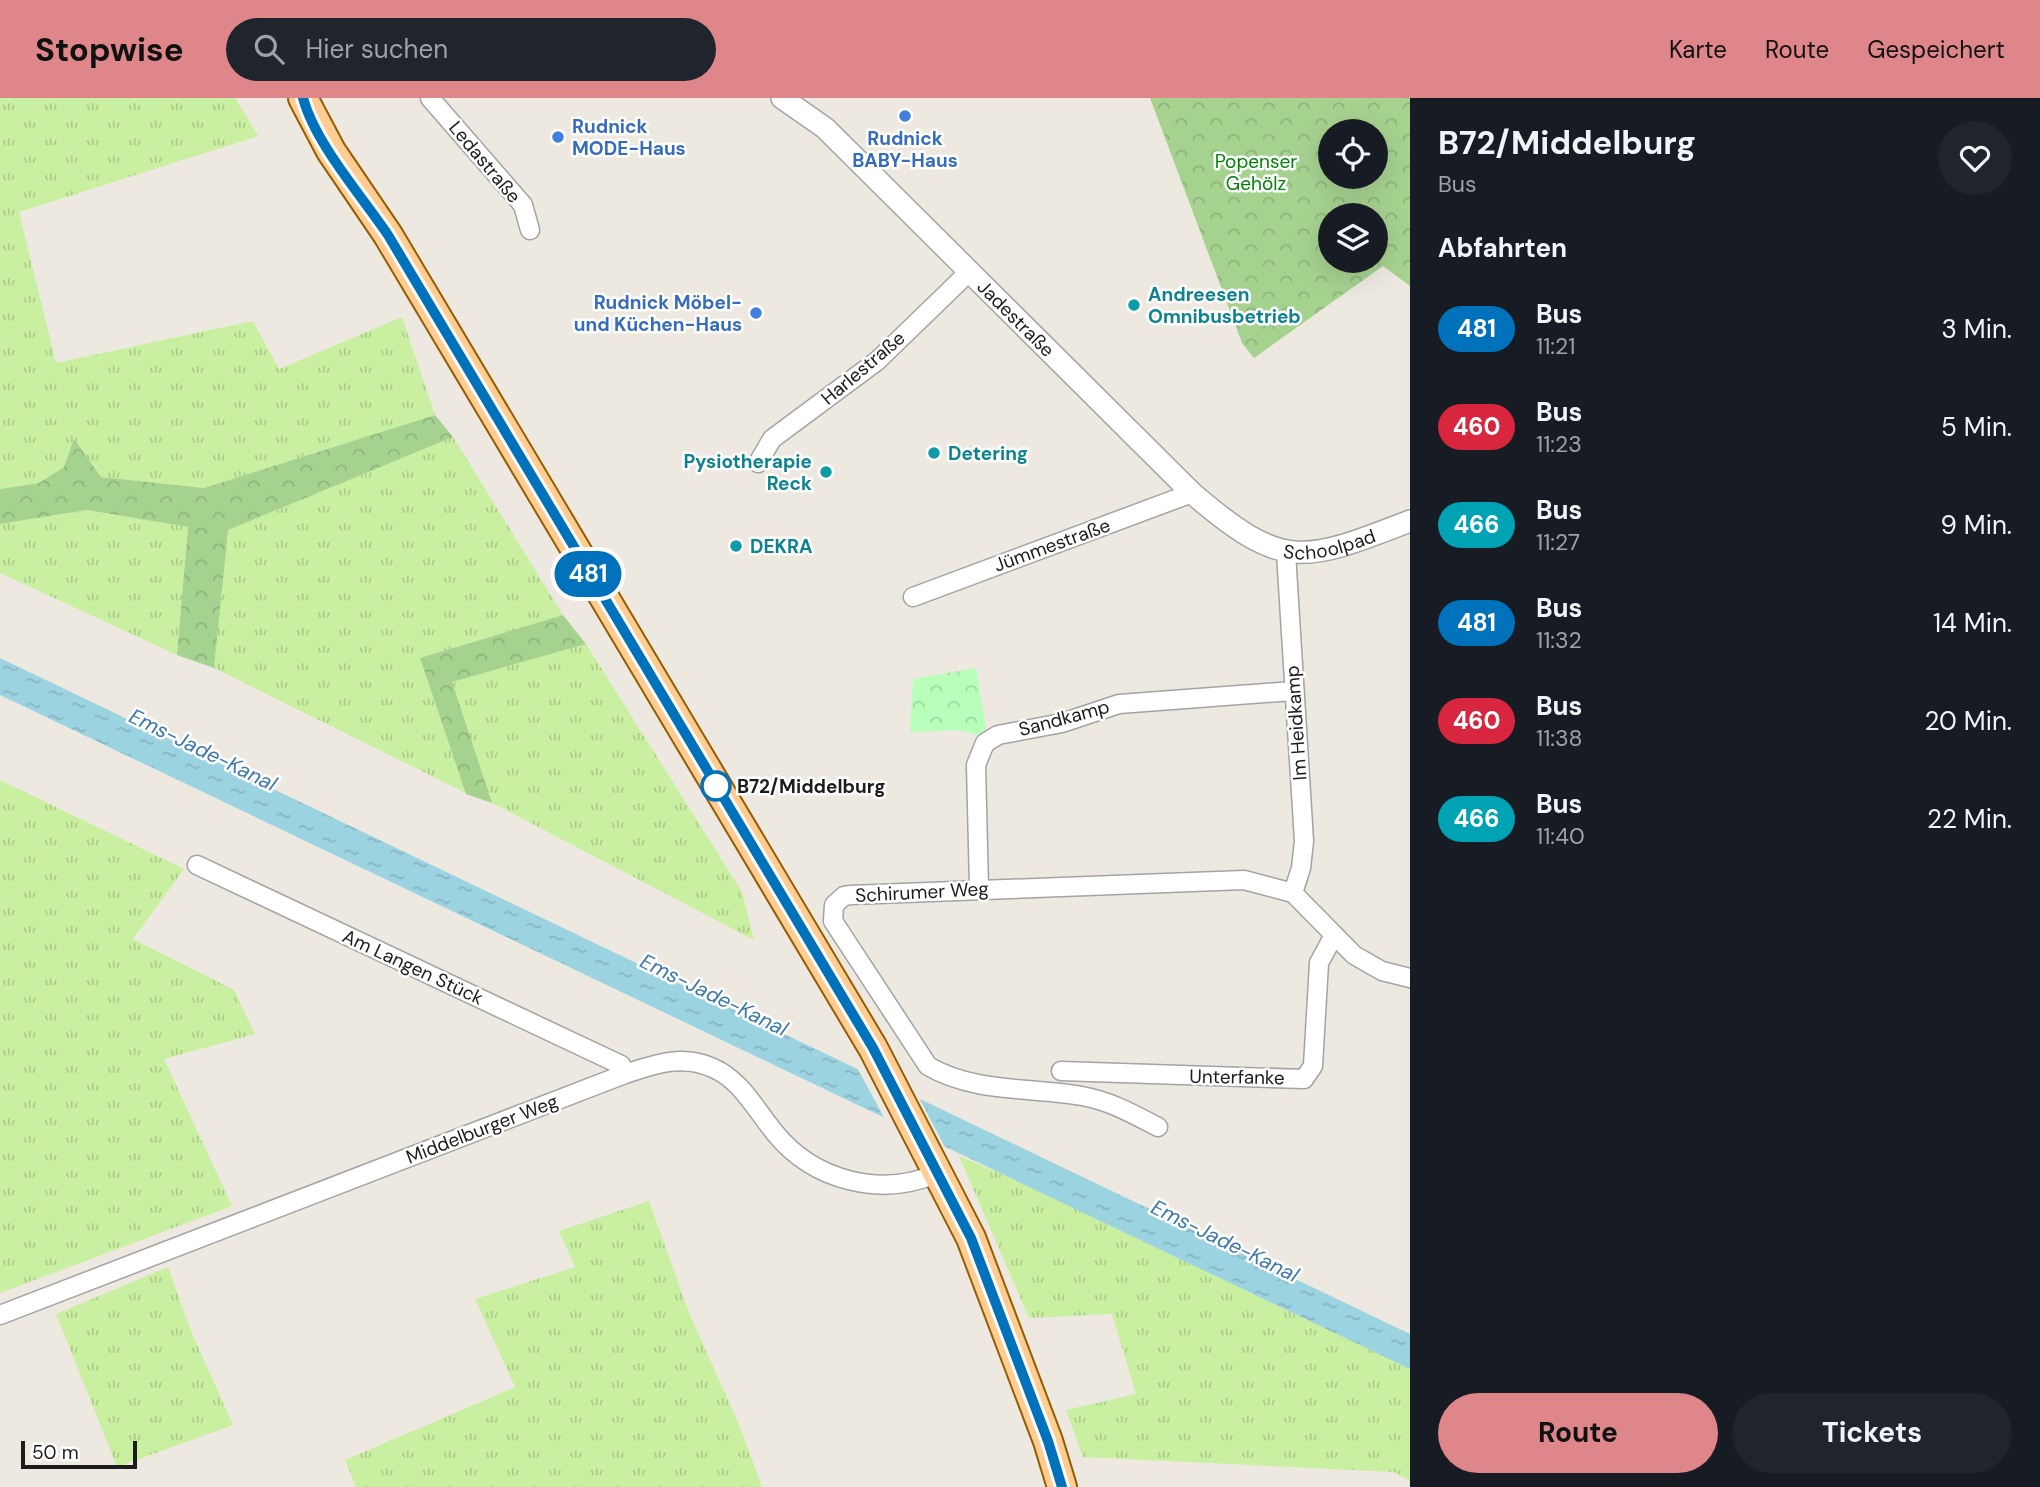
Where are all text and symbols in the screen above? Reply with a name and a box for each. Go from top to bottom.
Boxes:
search box [226,18,716,81]
text: Stopwise [35,28,184,71]
icon: search [250,30,288,68]
text: Hier suchen [306,32,448,66]
text: Karte [1669,34,1727,65]
text: Route [1765,34,1829,65]
text: Gespeichert [1867,34,2005,65]
marker: Rudnick BABY-Haus [897,108,913,124]
place label: Rudnick MODE-Haus [572,114,686,161]
street label: Ledastraße [443,116,527,208]
map controls [1318,119,1388,273]
button: locate [1318,119,1388,189]
text: B72/Middelburg [1438,121,1696,164]
button: heart [1938,121,2012,195]
place label: Rudnick BABY-Haus [852,126,958,173]
marker: Rudnick MODE-Haus [550,129,566,145]
park label: Popenser Gehölz [1215,149,1297,196]
text: Bus [1438,169,1477,199]
button: layers [1318,203,1388,273]
text: Abfahrten [1438,231,1567,265]
street label: Jadestraße [972,274,1060,362]
place label: Andreesen Omnibusbetrieb [1148,282,1301,329]
place label: Rudnick Möbel- und Küchen-Haus [574,290,742,337]
marker: Andreesen Omnibusbetrieb [1126,297,1142,313]
text: Bus [1536,297,1582,331]
marker: Rudnick Möbel- und Küchen-Haus [748,305,764,321]
text: 3 Min. [1942,312,2012,346]
text: 481 [1457,313,1496,344]
street label: Harlestraße [816,326,910,410]
text: 11:21 [1536,331,1575,361]
text: Bus [1536,395,1582,429]
text: 5 Min. [1941,410,2012,444]
text: 460 [1453,411,1500,442]
text: 11:23 [1536,429,1582,459]
place label: Detering [948,441,1028,466]
marker: Detering [926,445,942,461]
place label: Pysiotherapie Reck [683,449,812,496]
marker: Pysiotherapie Reck [818,464,834,480]
text: Bus [1536,493,1582,527]
text: 9 Min. [1941,508,2012,542]
text: 466 [1453,509,1500,540]
street label: Jümmestraße [990,512,1114,578]
street label: Schoolpad [1282,523,1379,565]
text: 11:27 [1536,527,1580,557]
place label: DEKRA [750,534,813,559]
marker: DEKRA [728,538,744,554]
line badge: 481 [548,551,628,597]
text: 481 [568,558,608,589]
text: Bus [1536,591,1582,625]
text: 14 Min. [1933,606,2012,640]
text: 481 [1457,607,1496,638]
text: 11:32 [1536,625,1582,655]
street label: Im Heidkamp [1280,665,1312,781]
text: Bus [1536,689,1582,723]
street label: Sandkamp [1016,694,1112,742]
water label: Ems-Jade-Kanal [125,702,282,798]
text: 20 Min. [1924,704,2012,738]
text: 460 [1453,705,1500,736]
text: 11:38 [1536,723,1583,753]
marker: B72/Middelburg [701,771,731,801]
place label: B72/Middelburg [737,774,886,799]
text: Bus [1536,787,1582,821]
text: 22 Min. [1927,802,2012,836]
text: 466 [1453,803,1500,834]
text: 11:40 [1536,821,1585,851]
street label: Schirumer Weg [855,876,990,908]
street label: Am Langen Stück [339,923,488,1011]
water label: Ems-Jade-Kanal [636,947,793,1043]
street label: Unterfanke [1189,1064,1285,1090]
street label: Middelburger Weg [402,1088,562,1169]
water label: Ems-Jade-Kanal [1147,1193,1304,1289]
button: Route [1438,1393,1718,1473]
button: Tickets [1732,1393,2012,1473]
scale bar [21,1438,136,1470]
text: 50 m [32,1440,79,1465]

